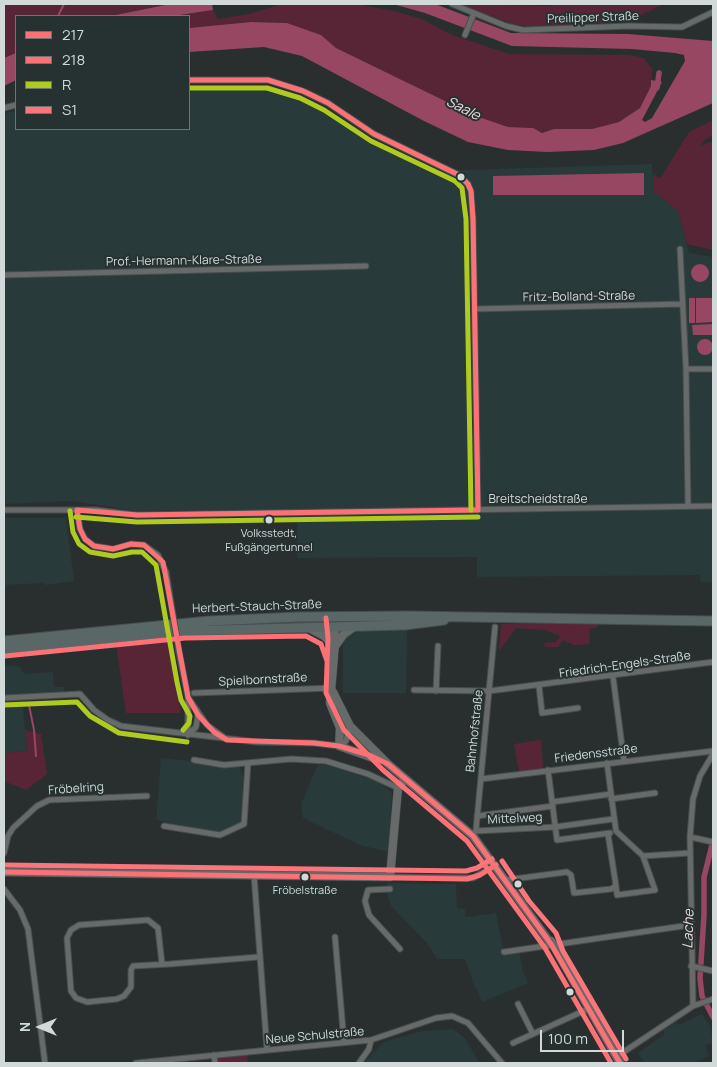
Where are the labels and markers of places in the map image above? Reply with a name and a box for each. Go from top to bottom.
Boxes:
unlabelled marker [456,172,466,182]
marker: Volksstedt, Fußgängertunnel [264,515,274,525]
place label: Volksstedt, Fußgängertunnel [225,527,313,553]
marker: Fröbelstraße [300,872,310,882]
unlabelled marker [513,879,523,889]
place label: Fröbelstraße [273,884,337,898]
unlabelled marker [565,987,575,997]

